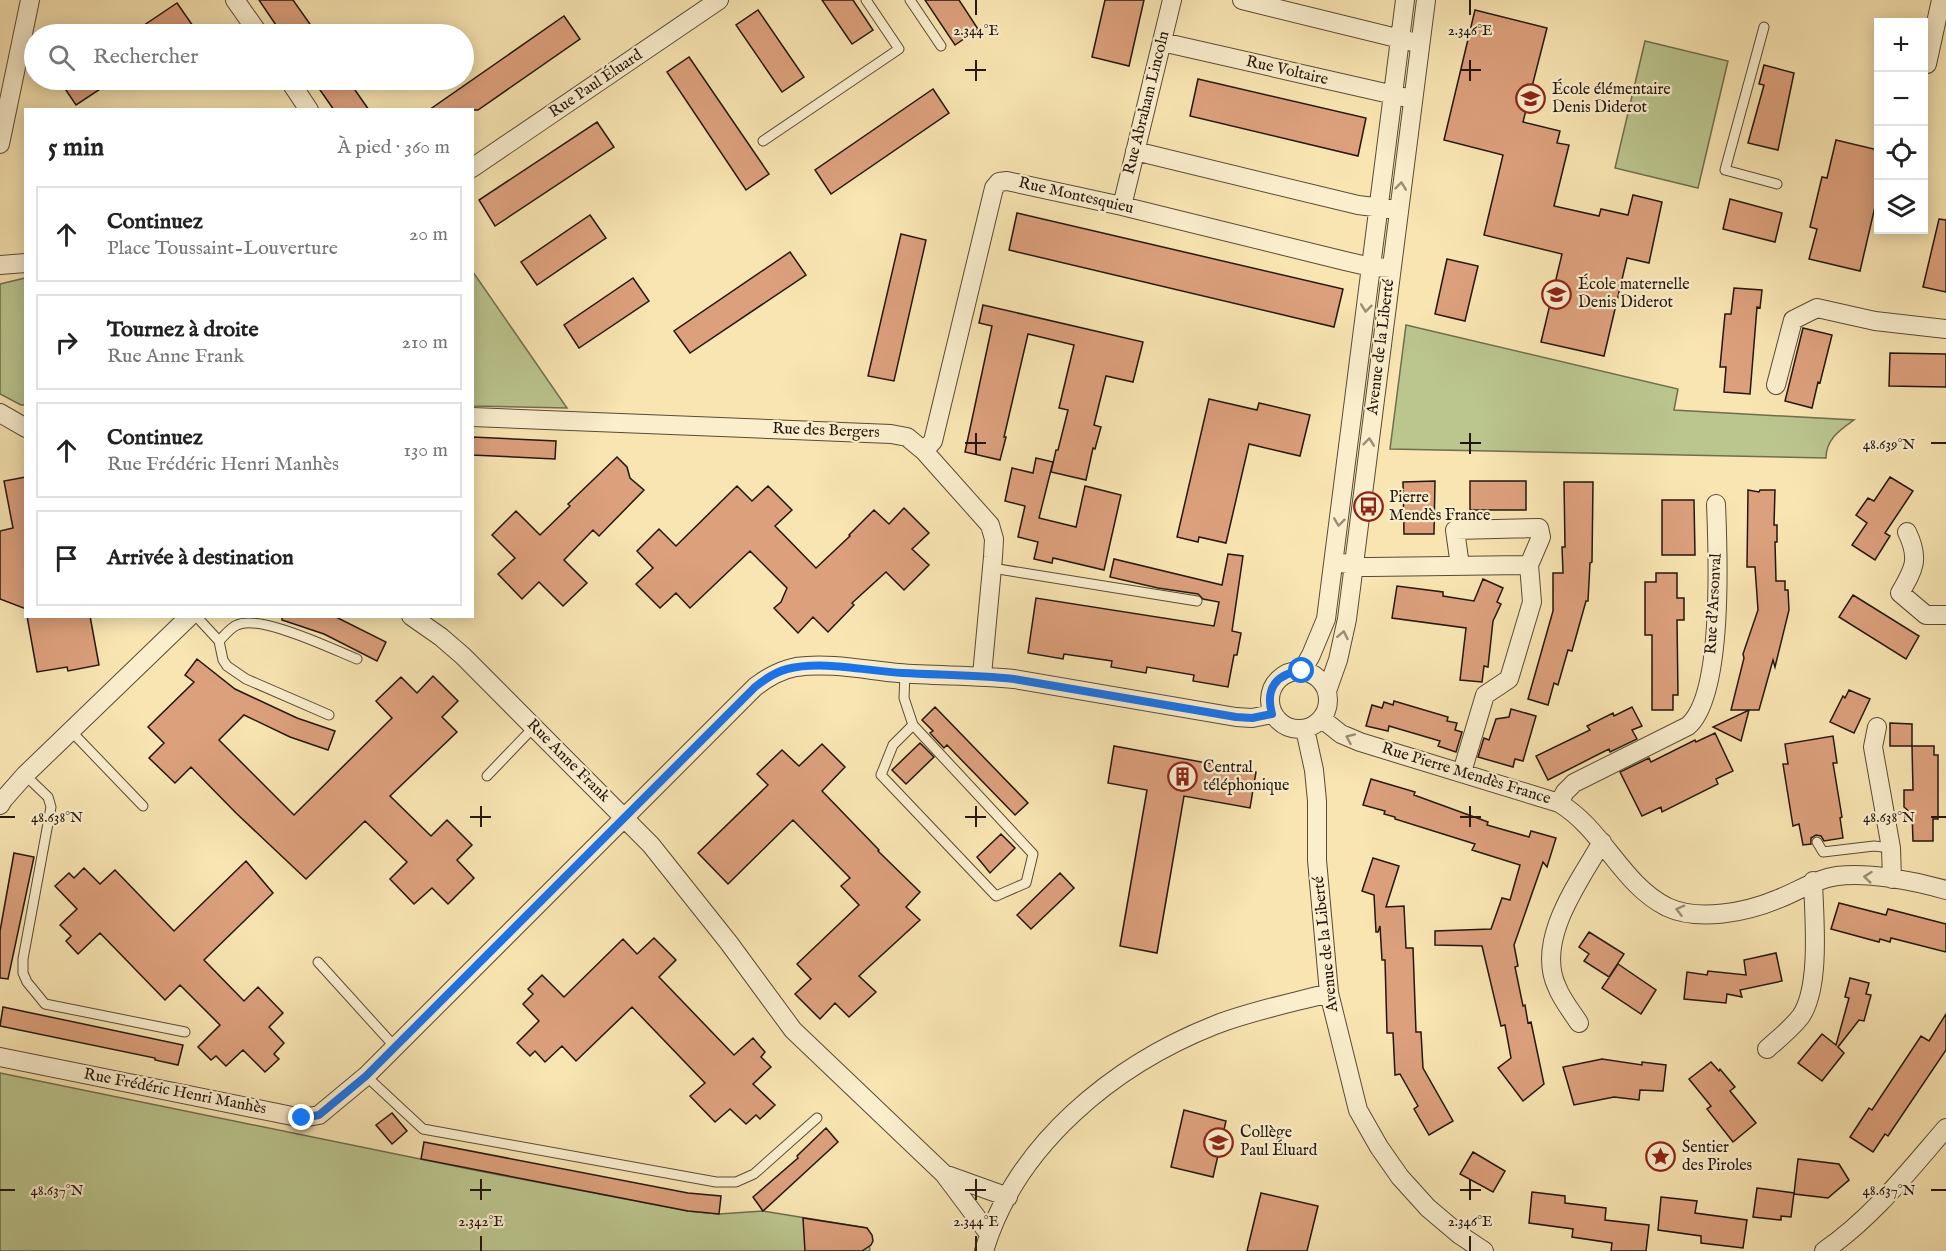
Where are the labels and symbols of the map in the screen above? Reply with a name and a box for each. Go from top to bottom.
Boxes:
text: 2.344°E [953,21,999,40]
text: 2.346°E [1448,21,1492,40]
street label: Rue Abraham Lincoln [1120,29,1175,177]
street label: Rue Paul Éluard [544,43,647,123]
street label: Rue Voltaire [1244,52,1330,90]
place label: École élémentaire Denis Diderot [1552,78,1671,118]
school or university icon: École élémentaire Denis Diderot [1515,83,1547,115]
street label: Rue Montesquieu [1016,173,1136,219]
one-way arrow [1395,181,1407,190]
place label: École maternelle Denis Diderot [1578,273,1690,313]
street label: Avenue de la Liberté [1363,278,1399,417]
school or university icon: École maternelle Denis Diderot [1541,278,1573,310]
one-way arrow [1360,303,1373,313]
street label: Rue des Bergers [772,419,880,443]
text: 48.639°N [1863,435,1915,454]
one-way arrow [1362,437,1375,446]
place label: Pierre Mendès France [1389,488,1490,526]
bus stop icon: Pierre Mendès France [1352,491,1384,523]
one-way arrow [1333,518,1346,527]
street label: Rue d'Arsonval [1701,552,1727,655]
one-way arrow [1336,630,1349,640]
route start [1288,657,1314,683]
street label: Rue Anne Frank [522,715,614,807]
one-way arrow [1345,733,1356,745]
street label: Rue Pierre Mendès France [1379,739,1553,809]
place label: Central téléphonique [1203,758,1289,796]
building icon: Central téléphonique [1166,761,1198,793]
text: 48.638°N [31,808,83,827]
text: 48.638°N [1863,808,1915,827]
one-way arrow [1863,871,1872,883]
street label: Avenue de la Liberté [1309,875,1343,1014]
one-way arrow [1675,905,1685,918]
street label: Rue Frédéric Henri Manhès [82,1064,268,1120]
route end [288,1104,314,1130]
place label: Collège Paul Éluard [1240,1123,1318,1161]
school or university icon: Collège Paul Éluard [1203,1126,1235,1158]
place label: Sentier des Piroles [1682,1138,1753,1176]
place icon: Sentier des Piroles [1645,1141,1677,1173]
text: 48.637°N [30,1181,84,1200]
text: 48.637°N [1862,1181,1916,1200]
text: 2.342°E [458,1212,504,1231]
text: 2.344°E [953,1212,999,1231]
text: 2.346°E [1448,1212,1492,1231]

